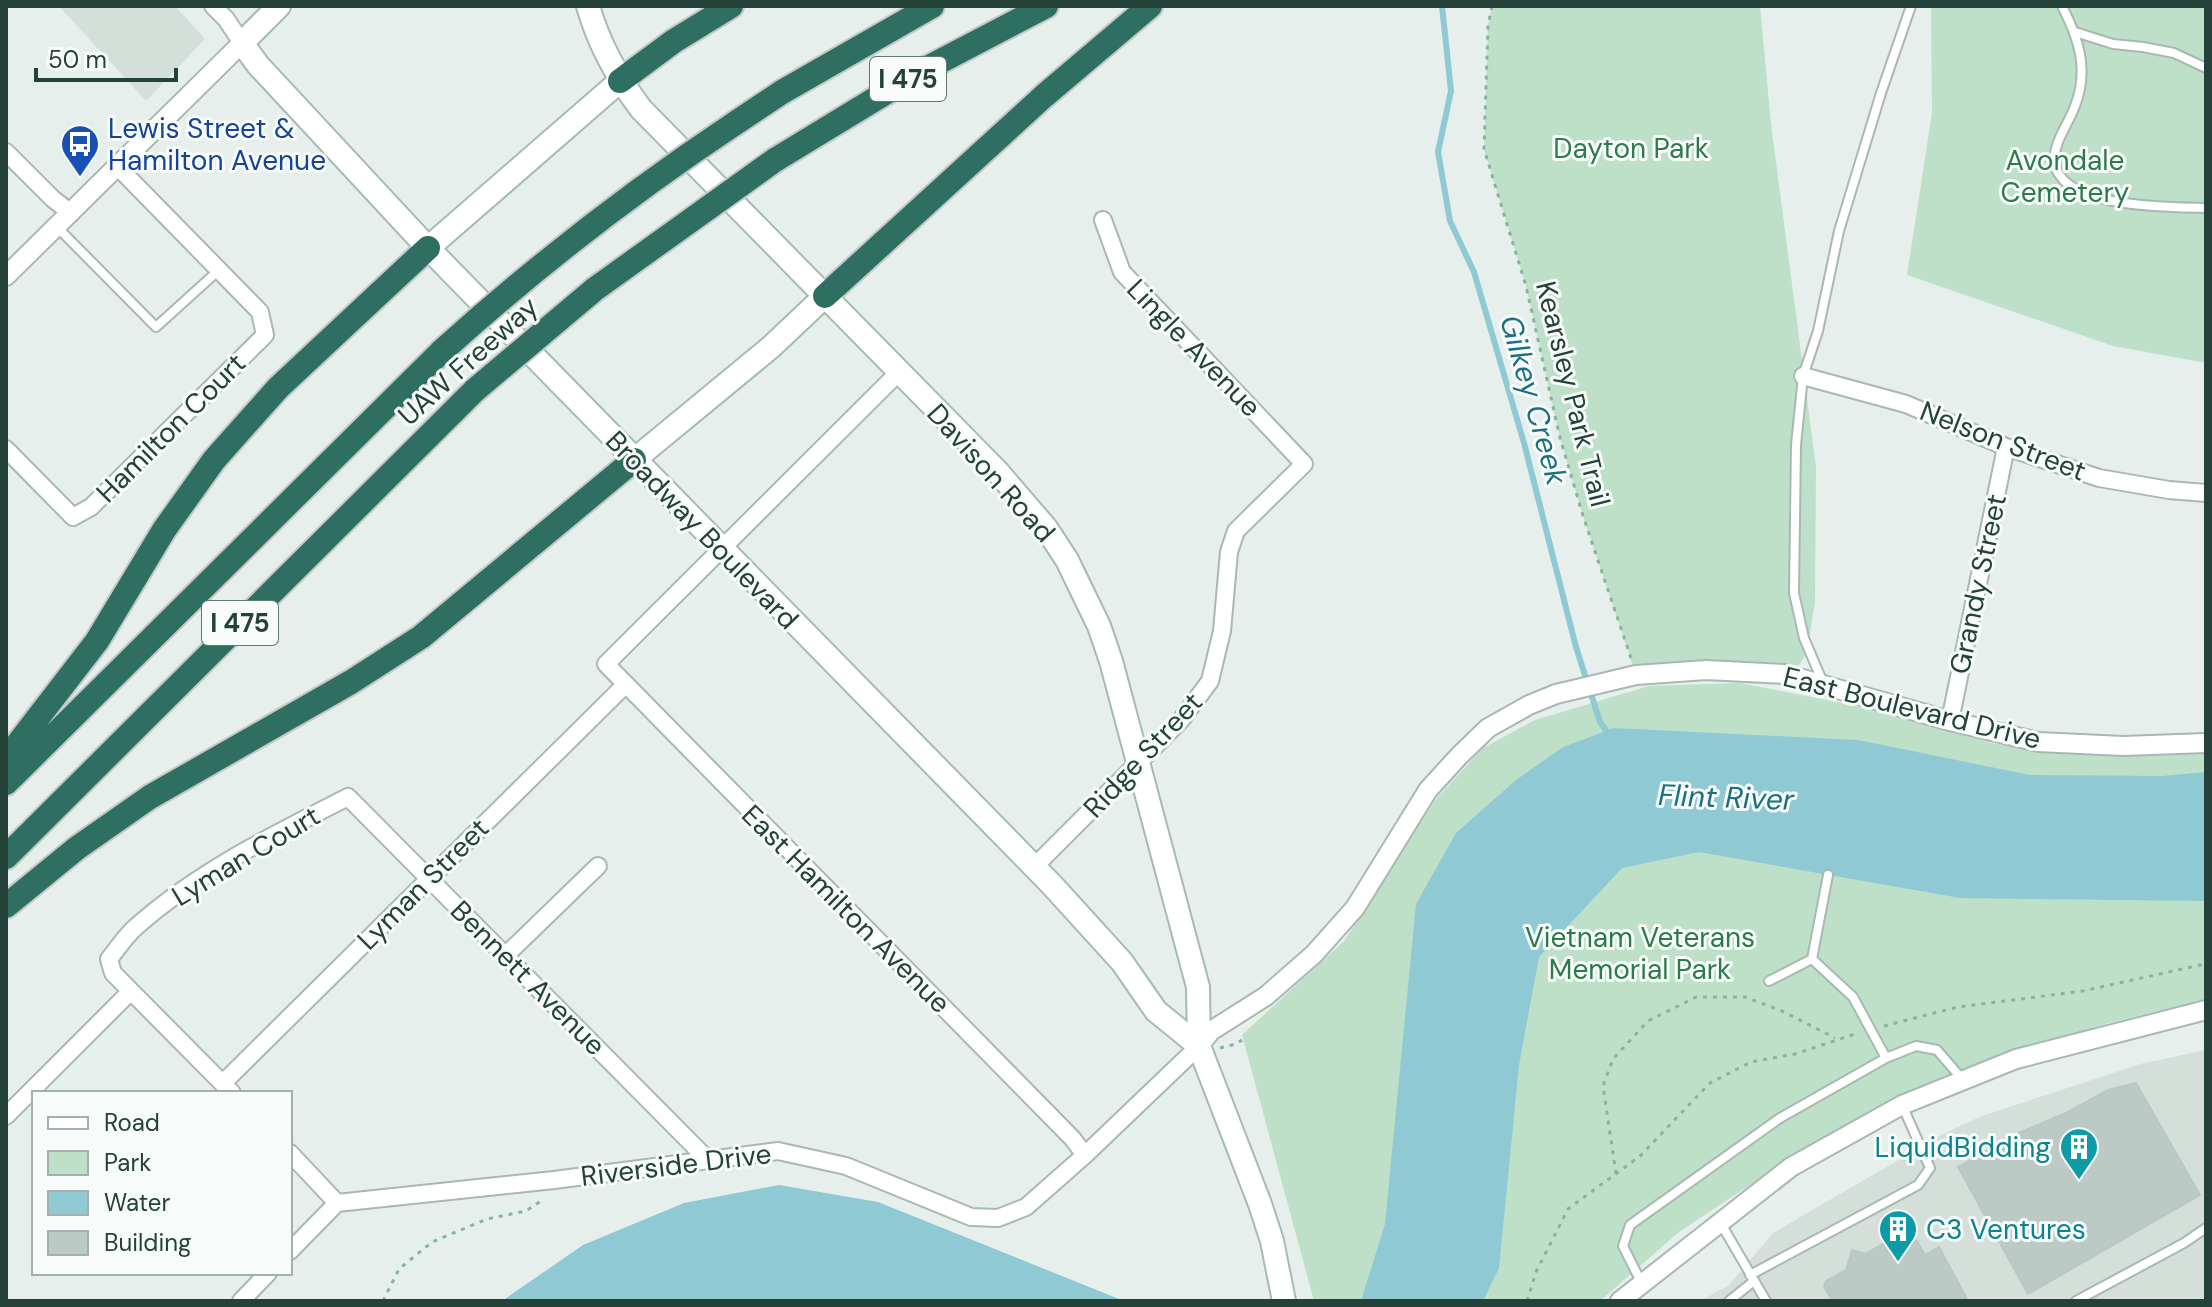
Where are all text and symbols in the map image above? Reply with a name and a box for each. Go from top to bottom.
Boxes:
scale bar [36,32,176,82]
text: 50 m [48,44,107,75]
road number: I 475 [870,57,946,101]
place label: Lewis Street & Hamilton Avenue [108,110,326,179]
bus stop icon: Lewis Street & Hamilton Avenue [59,123,101,178]
park label: Dayton Park [1553,130,1709,167]
park label: Avondale Cemetery [2001,142,2129,211]
street label: Lingle Avenue [1119,271,1269,425]
street label: Kearsley Park Trail [1527,277,1619,511]
street label: UAW Freeway [390,288,546,434]
water label: Gilkey Creek [1491,311,1577,490]
street label: Hamilton Court [88,345,254,511]
street label: Nelson Street [1915,392,2091,490]
street label: Davison Road [919,396,1063,550]
street label: Broadway Boulevard [597,423,807,637]
street label: Grandy Street [1941,491,2015,677]
road number: I 475 [202,601,278,645]
street label: East Boulevard Drive [1779,658,2045,758]
street label: Ridge Street [1075,684,1211,826]
water label: Flint River [1657,775,1796,819]
street label: Lyman Court [165,797,327,915]
street label: East Hamilton Avenue [734,797,958,1021]
street label: Lyman Street [349,810,497,958]
street label: Bennett Avenue [442,892,614,1064]
park label: Vietnam Veterans Memorial Park [1525,919,1755,988]
legend [32,1091,292,1275]
text: Road [104,1107,160,1138]
building icon: LiquidBidding [2058,1126,2100,1181]
place label: LiquidBidding [1875,1129,2051,1166]
street label: Riverside Drive [579,1135,773,1195]
text: Park [104,1147,151,1178]
text: Water [104,1187,170,1218]
building icon: C3 Ventures [1877,1208,1919,1263]
place label: C3 Ventures [1926,1211,2086,1248]
text: Building [104,1227,191,1258]

